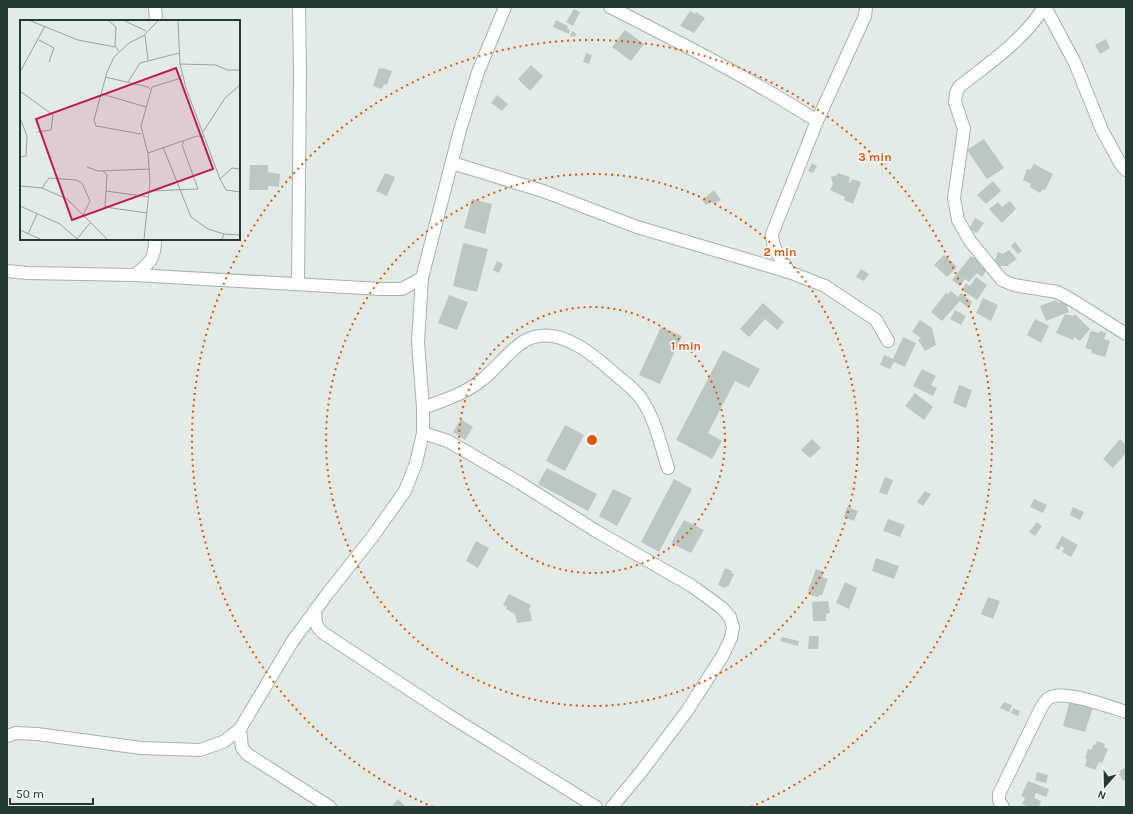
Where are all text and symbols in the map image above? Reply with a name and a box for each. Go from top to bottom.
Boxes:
inset map [20,20,240,240]
text: 3 min [858,150,892,164]
text: 2 min [763,245,797,259]
text: 1 min [671,339,701,353]
centre of rings [585,433,599,447]
north arrow [1085,766,1125,806]
scale bar [10,780,93,806]
text: 50 m [16,787,44,801]
text: N [1096,787,1108,802]

